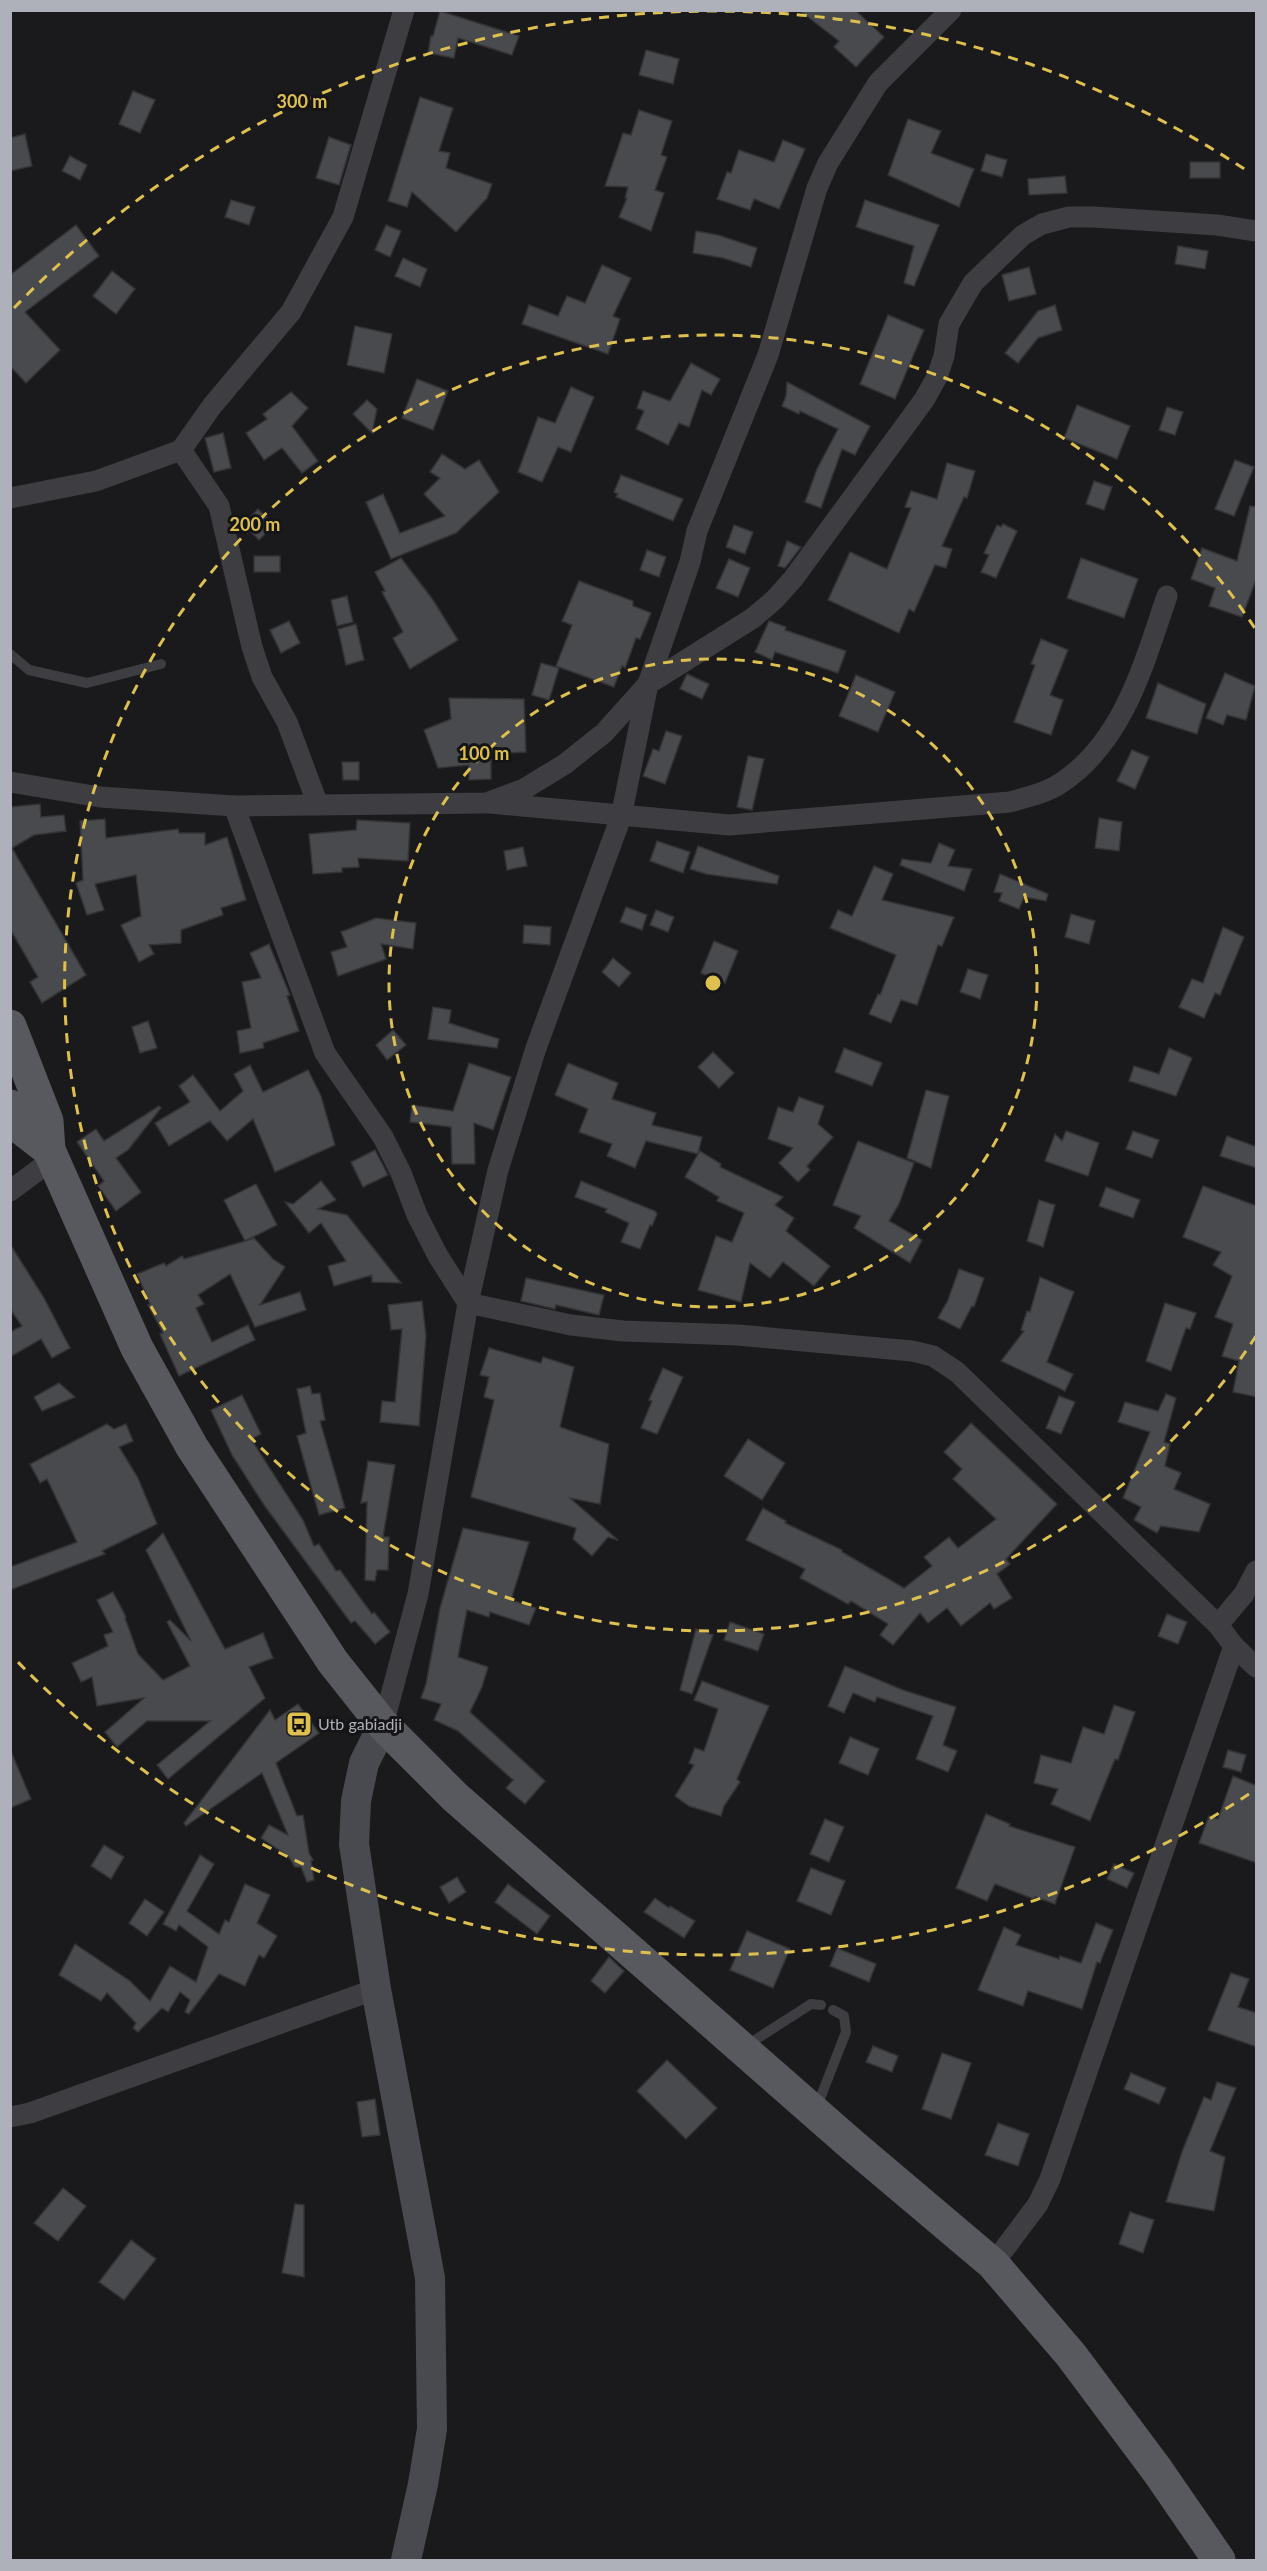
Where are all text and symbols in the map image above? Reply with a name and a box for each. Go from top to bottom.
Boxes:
text: 300 m [277,90,327,112]
text: 200 m [230,513,280,535]
text: 100 m [459,742,509,764]
centre of rings [703,973,723,993]
bus stop icon: Utb gabiadji [284,1709,314,1739]
place label: Utb gabiadji [318,1714,402,1733]

